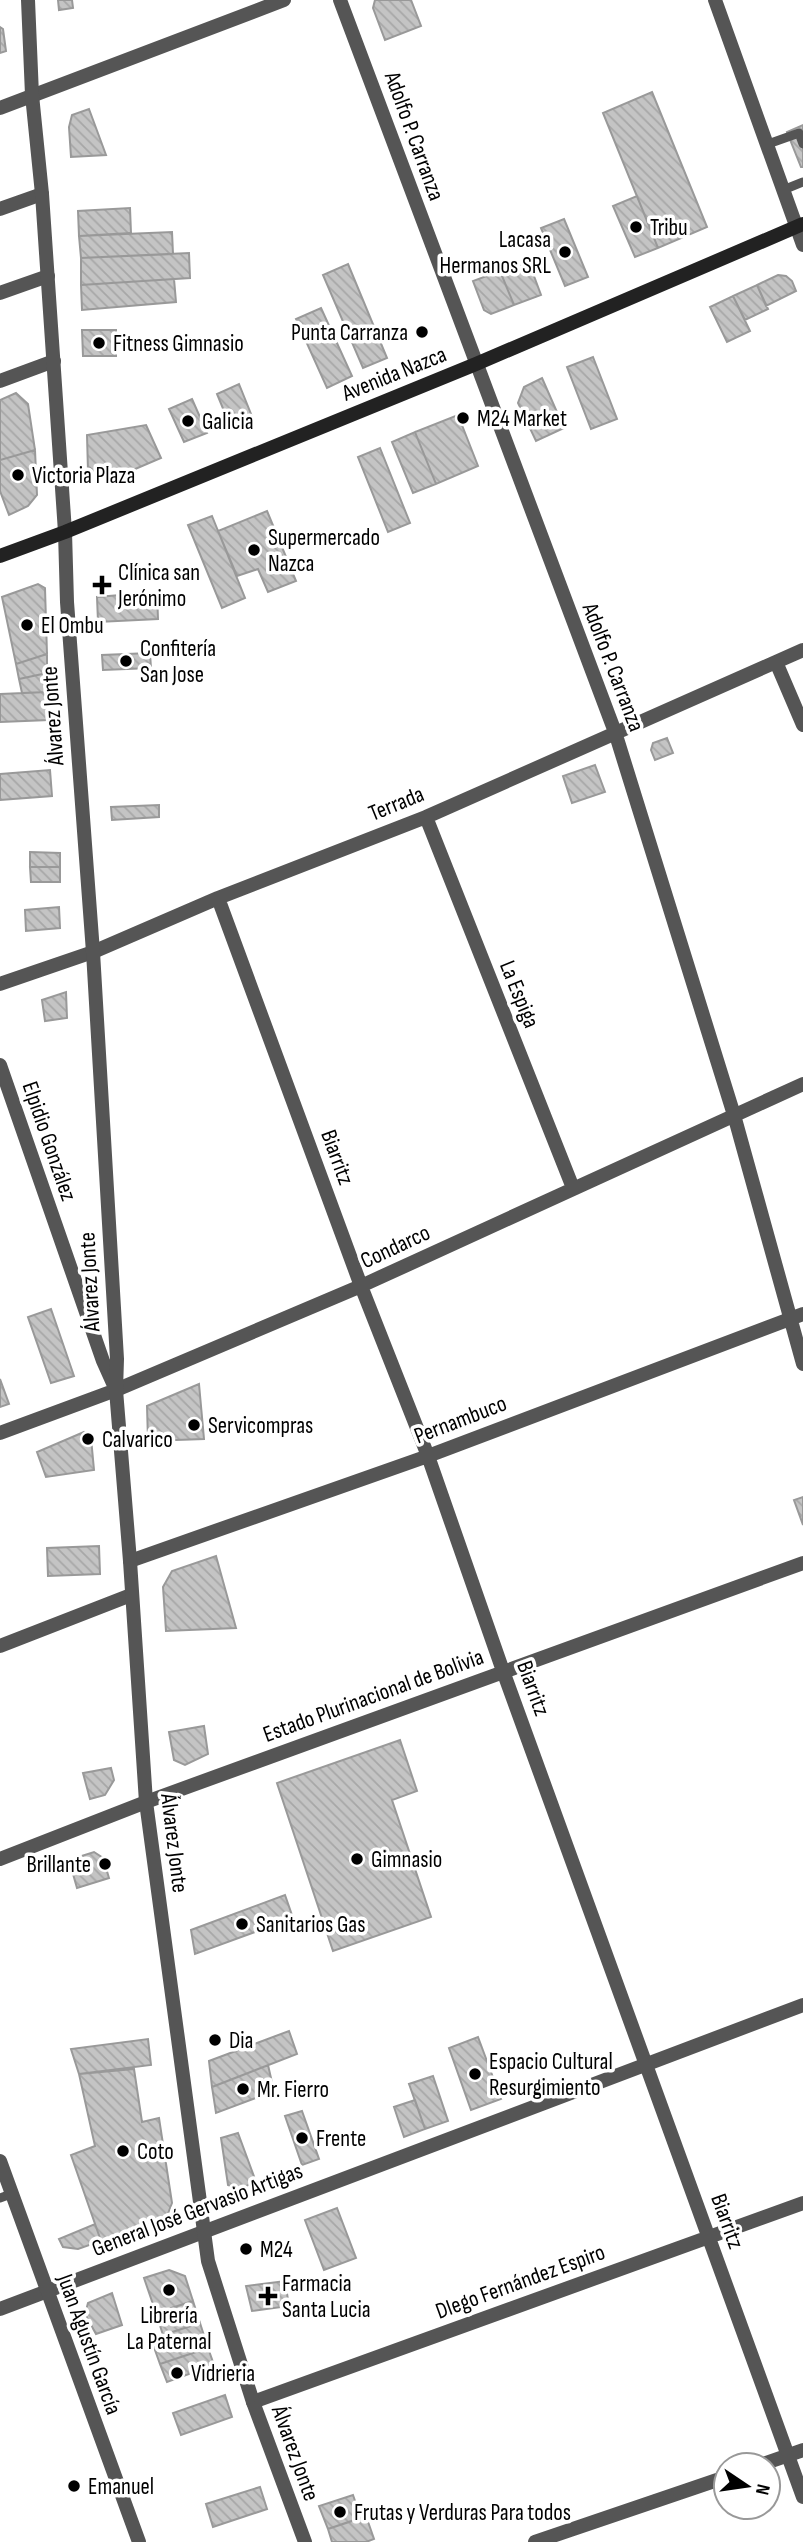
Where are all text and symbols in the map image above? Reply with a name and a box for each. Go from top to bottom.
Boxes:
street label: Adolfo P. Carranza [377,67,450,205]
place label: Tribu [650,214,688,242]
marker: Tribu [628,219,644,235]
place label: Lacasa Hermanos SRL [440,226,551,280]
marker: Lacasa Hermanos SRL [557,244,573,260]
place label: Punta Carranza [291,319,408,347]
marker: Punta Carranza [414,324,430,340]
place label: Fitness Gimnasio [113,330,244,358]
marker: Fitness Gimnasio [91,335,107,351]
street label: Avenida Nazca [337,340,451,408]
place label: M24 Market [477,405,567,433]
place label: Galicia [202,408,254,436]
marker: M24 Market [455,410,471,426]
marker: Galicia [180,413,196,429]
place label: Victoria Plaza [32,462,135,490]
marker: Victoria Plaza [10,467,26,483]
place label: Supermercado Nazca [268,524,380,578]
marker: Supermercado Nazca [246,542,262,558]
place label: Clínica san Jerónimo [117,559,200,613]
marker: Clínica san Jerónimo [92,575,112,595]
street label: Adolfo P. Carranza [575,598,650,735]
place label: El Ombu [41,612,104,640]
marker: El Ombu [19,617,35,633]
place label: Confitería San Jose [140,635,216,689]
marker: Confitería San Jose [118,653,134,669]
street label: Álvarez Jonte [36,665,71,768]
street label: Terrada [365,780,428,828]
street label: La Espiga [493,957,545,1032]
street label: Elpidio González [16,1078,83,1205]
street label: Biarritz [314,1126,360,1189]
street label: Condarco [356,1219,435,1275]
street label: Álvarez Jonte [73,1231,107,1333]
street label: Pernambuco [410,1390,511,1450]
place label: Servicompras [208,1412,313,1440]
marker: Servicompras [186,1417,202,1433]
place label: Calvarico [102,1426,173,1454]
marker: Calvarico [80,1431,96,1447]
street label: Estado Plurinacional de Bolivia [259,1643,487,1749]
street label: Biarritz [510,1657,556,1720]
street label: Álvarez Jonte [154,1791,194,1894]
place label: Gimnasio [371,1846,442,1874]
place label: Brillante [26,1851,91,1879]
marker: Gimnasio [349,1851,365,1867]
marker: Brillante [97,1856,113,1872]
place label: Sanitarios Gas [256,1911,365,1939]
marker: Sanitarios Gas [234,1916,250,1932]
place label: Dia [229,2027,253,2055]
marker: Dia [207,2032,223,2048]
place label: Espacio Cultural Resurgimiento [489,2048,613,2102]
marker: Espacio Cultural Resurgimiento [467,2066,483,2082]
place label: Mr. Fierro [257,2076,329,2104]
marker: Mr. Fierro [235,2081,251,2097]
place label: Frente [316,2125,366,2153]
marker: Frente [294,2130,310,2146]
place label: Coto [137,2138,174,2166]
marker: Coto [115,2143,131,2159]
street label: General José Gervasio Artigas [88,2157,307,2263]
street label: Biarritz [704,2190,750,2253]
place label: M24 [260,2236,293,2264]
street label: DIego Fernández Espiro [432,2238,609,2326]
marker: M24 [238,2241,254,2257]
street label: Juan Agustín García [50,2269,127,2418]
place label: Farmacia Santa Lucia [282,2270,371,2324]
marker: Librería La Paternal [161,2282,177,2298]
marker: Farmacia Santa Lucia [260,2288,276,2304]
place label: Librería La Paternal [127,2302,211,2356]
place label: Vidrieria [191,2360,255,2388]
marker: Vidrieria [169,2365,185,2381]
street label: Álvarez Jonte [265,2401,325,2505]
north arrow [712,2451,782,2521]
place label: Emanuel [88,2473,154,2501]
marker: Emanuel [66,2478,82,2494]
text: N [750,2482,774,2497]
place label: Frutas y Verduras Para todos [354,2499,571,2527]
marker: Frutas y Verduras Para todos [332,2504,348,2520]

